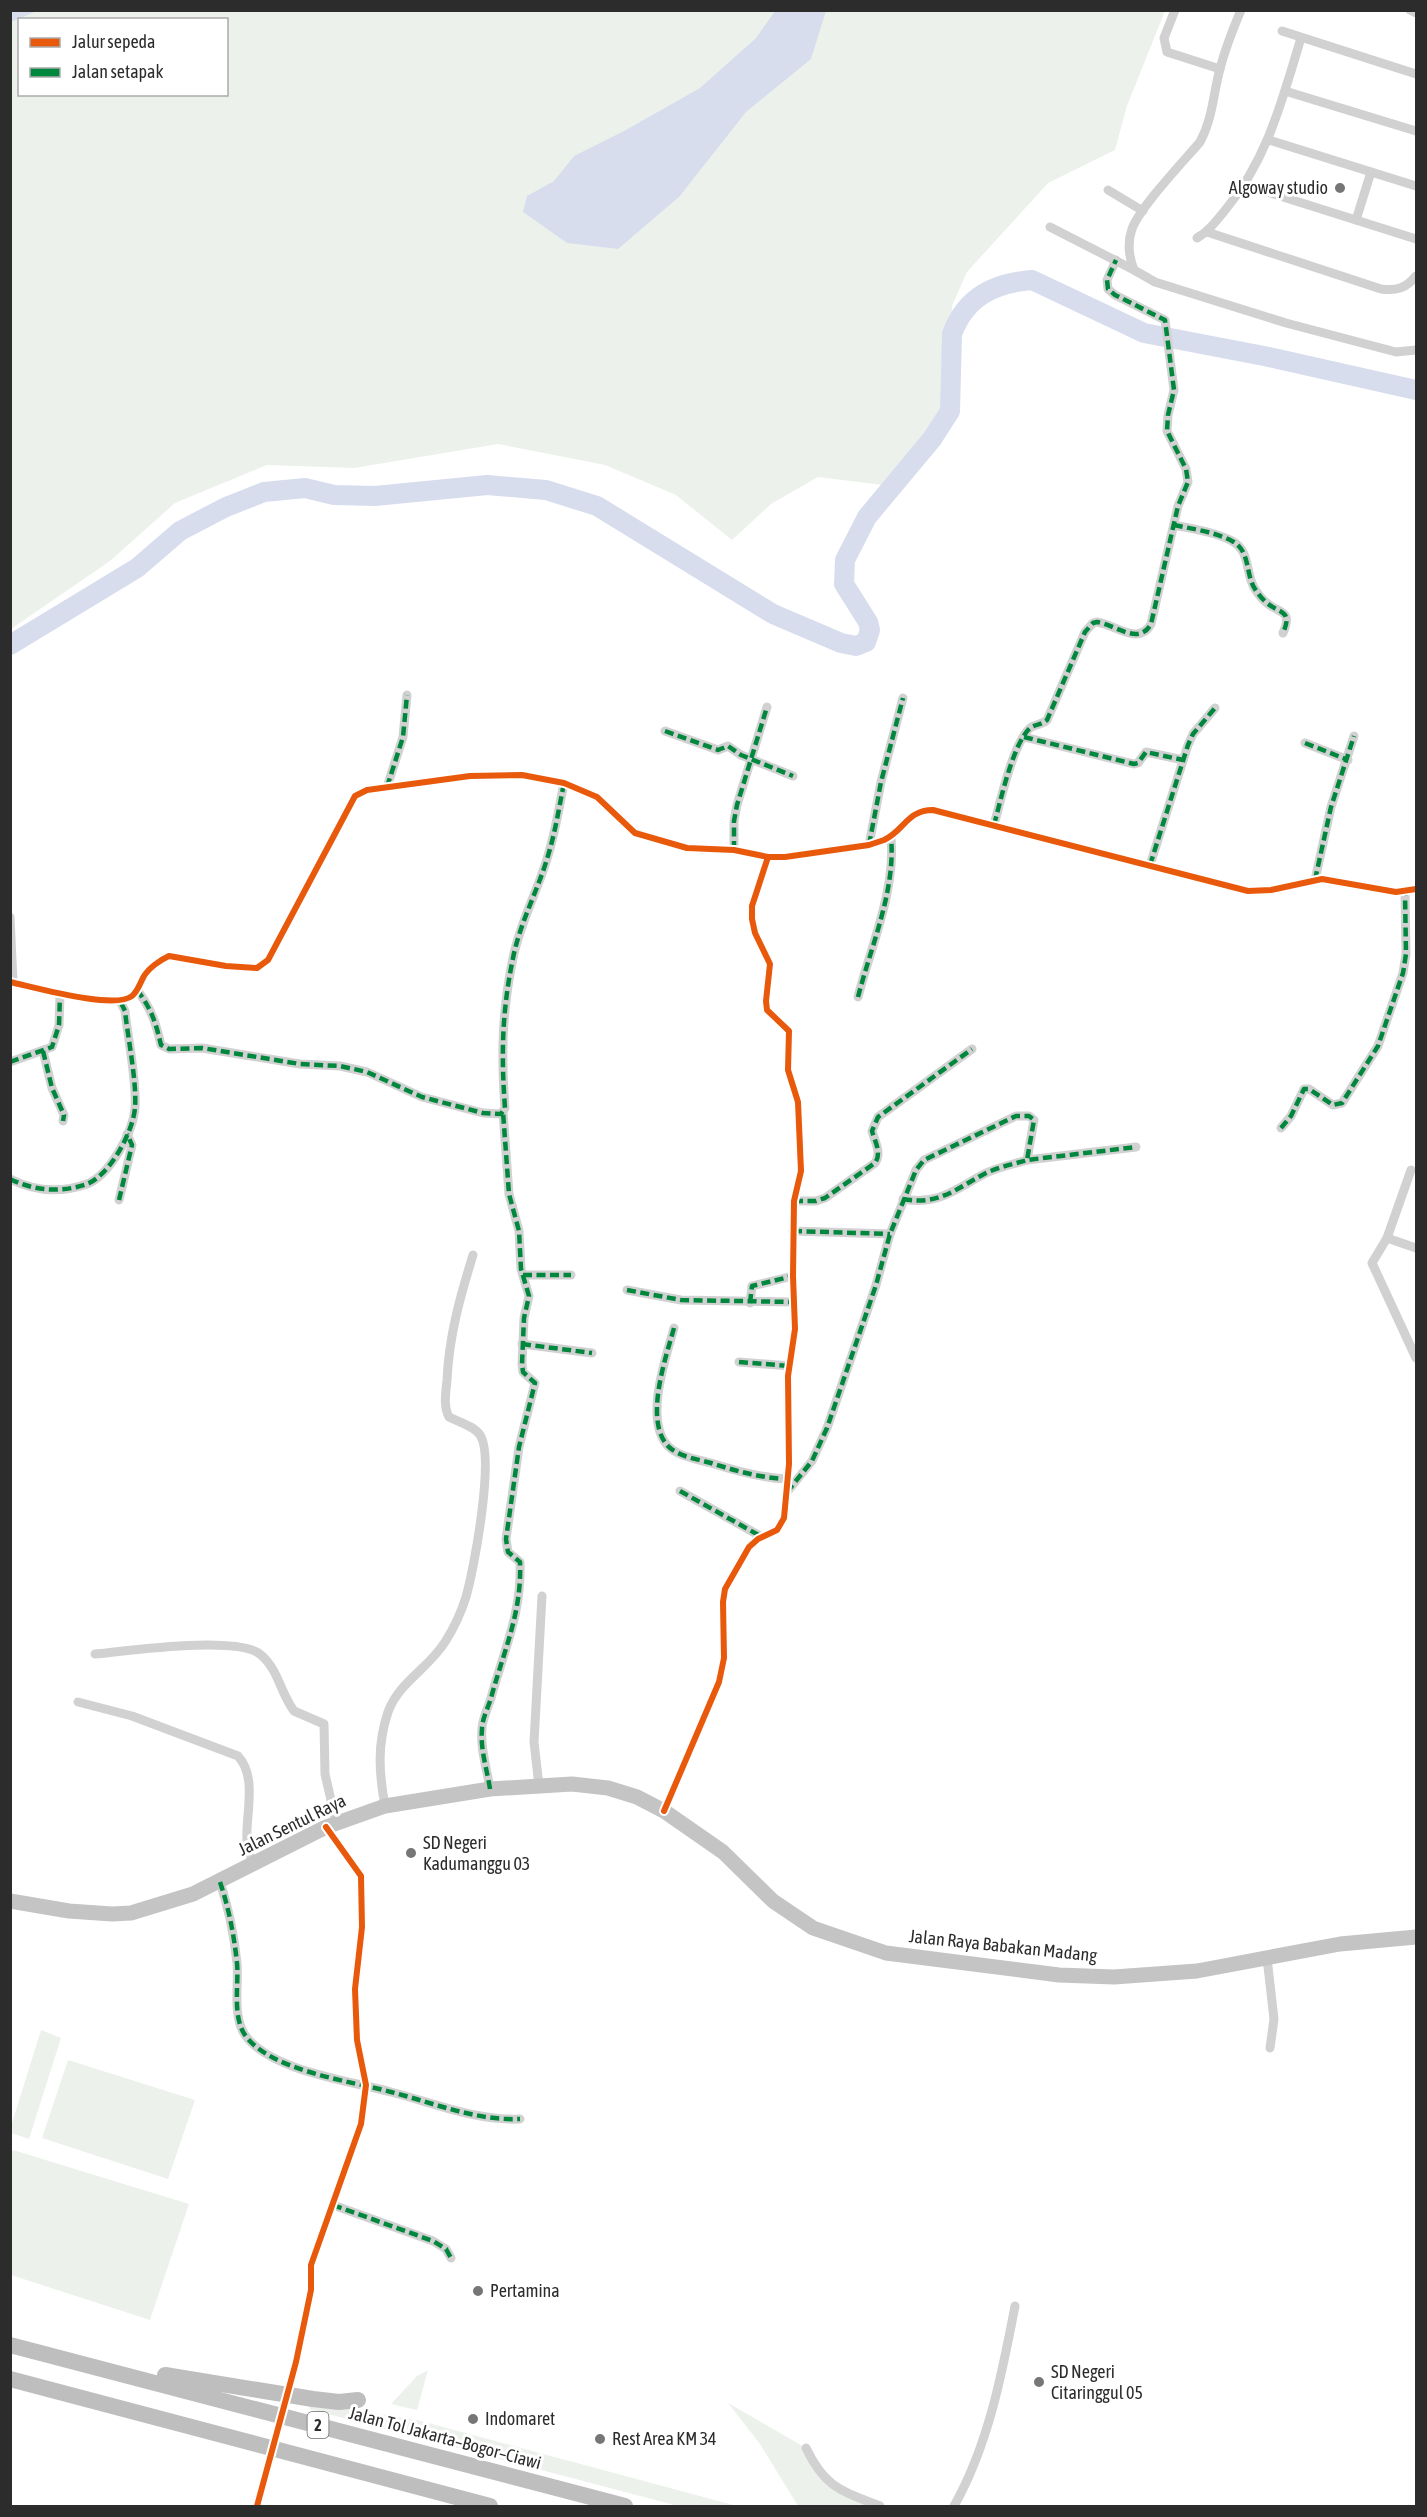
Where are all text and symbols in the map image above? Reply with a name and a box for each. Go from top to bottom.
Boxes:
legend [18,18,228,96]
text: Jalur sepeda [72,31,155,52]
text: Jalan setapak [72,61,163,82]
place label: Algoway studio [1229,177,1328,198]
marker: Algoway studio [1333,181,1347,195]
street label: Jalan Sentul Raya [235,1789,349,1860]
place label: SD Negeri Kadumanggu 03 [423,1832,530,1874]
marker: SD Negeri Kadumanggu 03 [404,1846,418,1860]
street label: Jalan Raya Babakan Madang [908,1925,1098,1966]
place label: Pertamina [490,2280,560,2301]
marker: Pertamina [471,2284,485,2298]
place label: SD Negeri Citaringgul 05 [1051,2361,1143,2403]
marker: SD Negeri Citaringgul 05 [1032,2375,1046,2389]
street label: Jalan Tol Jakarta–Bogor–Ciawi [347,2402,544,2473]
place label: Indomaret [485,2408,555,2429]
road number: 2 [308,2412,328,2438]
marker: Indomaret [466,2412,480,2426]
place label: Rest Area KM 34 [612,2428,717,2449]
marker: Rest Area KM 34 [593,2432,607,2446]

